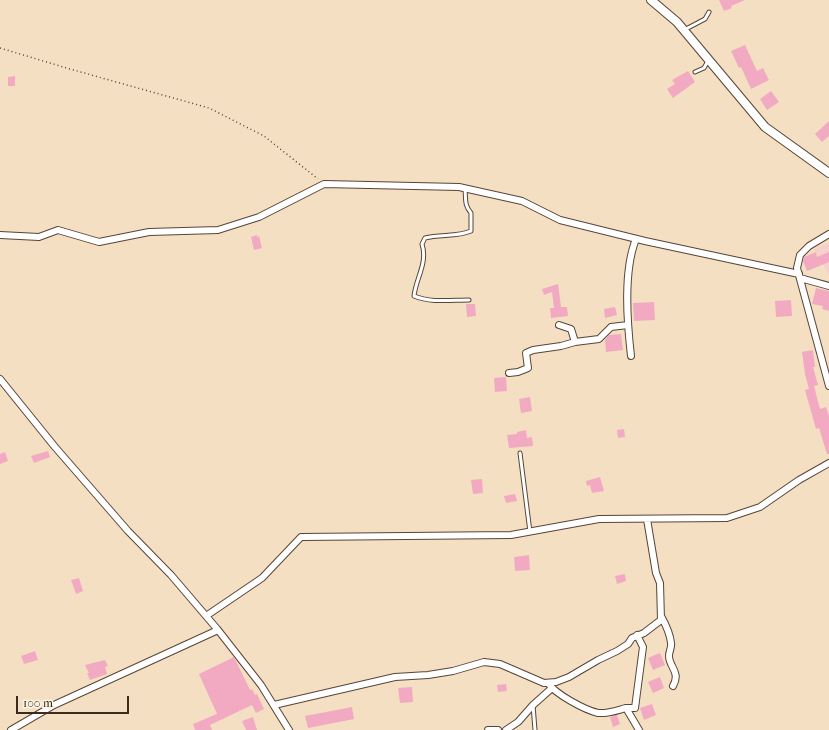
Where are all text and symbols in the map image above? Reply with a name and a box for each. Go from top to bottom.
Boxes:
scale bar [18,688,131,714]
text: 100 m [23,696,53,710]

